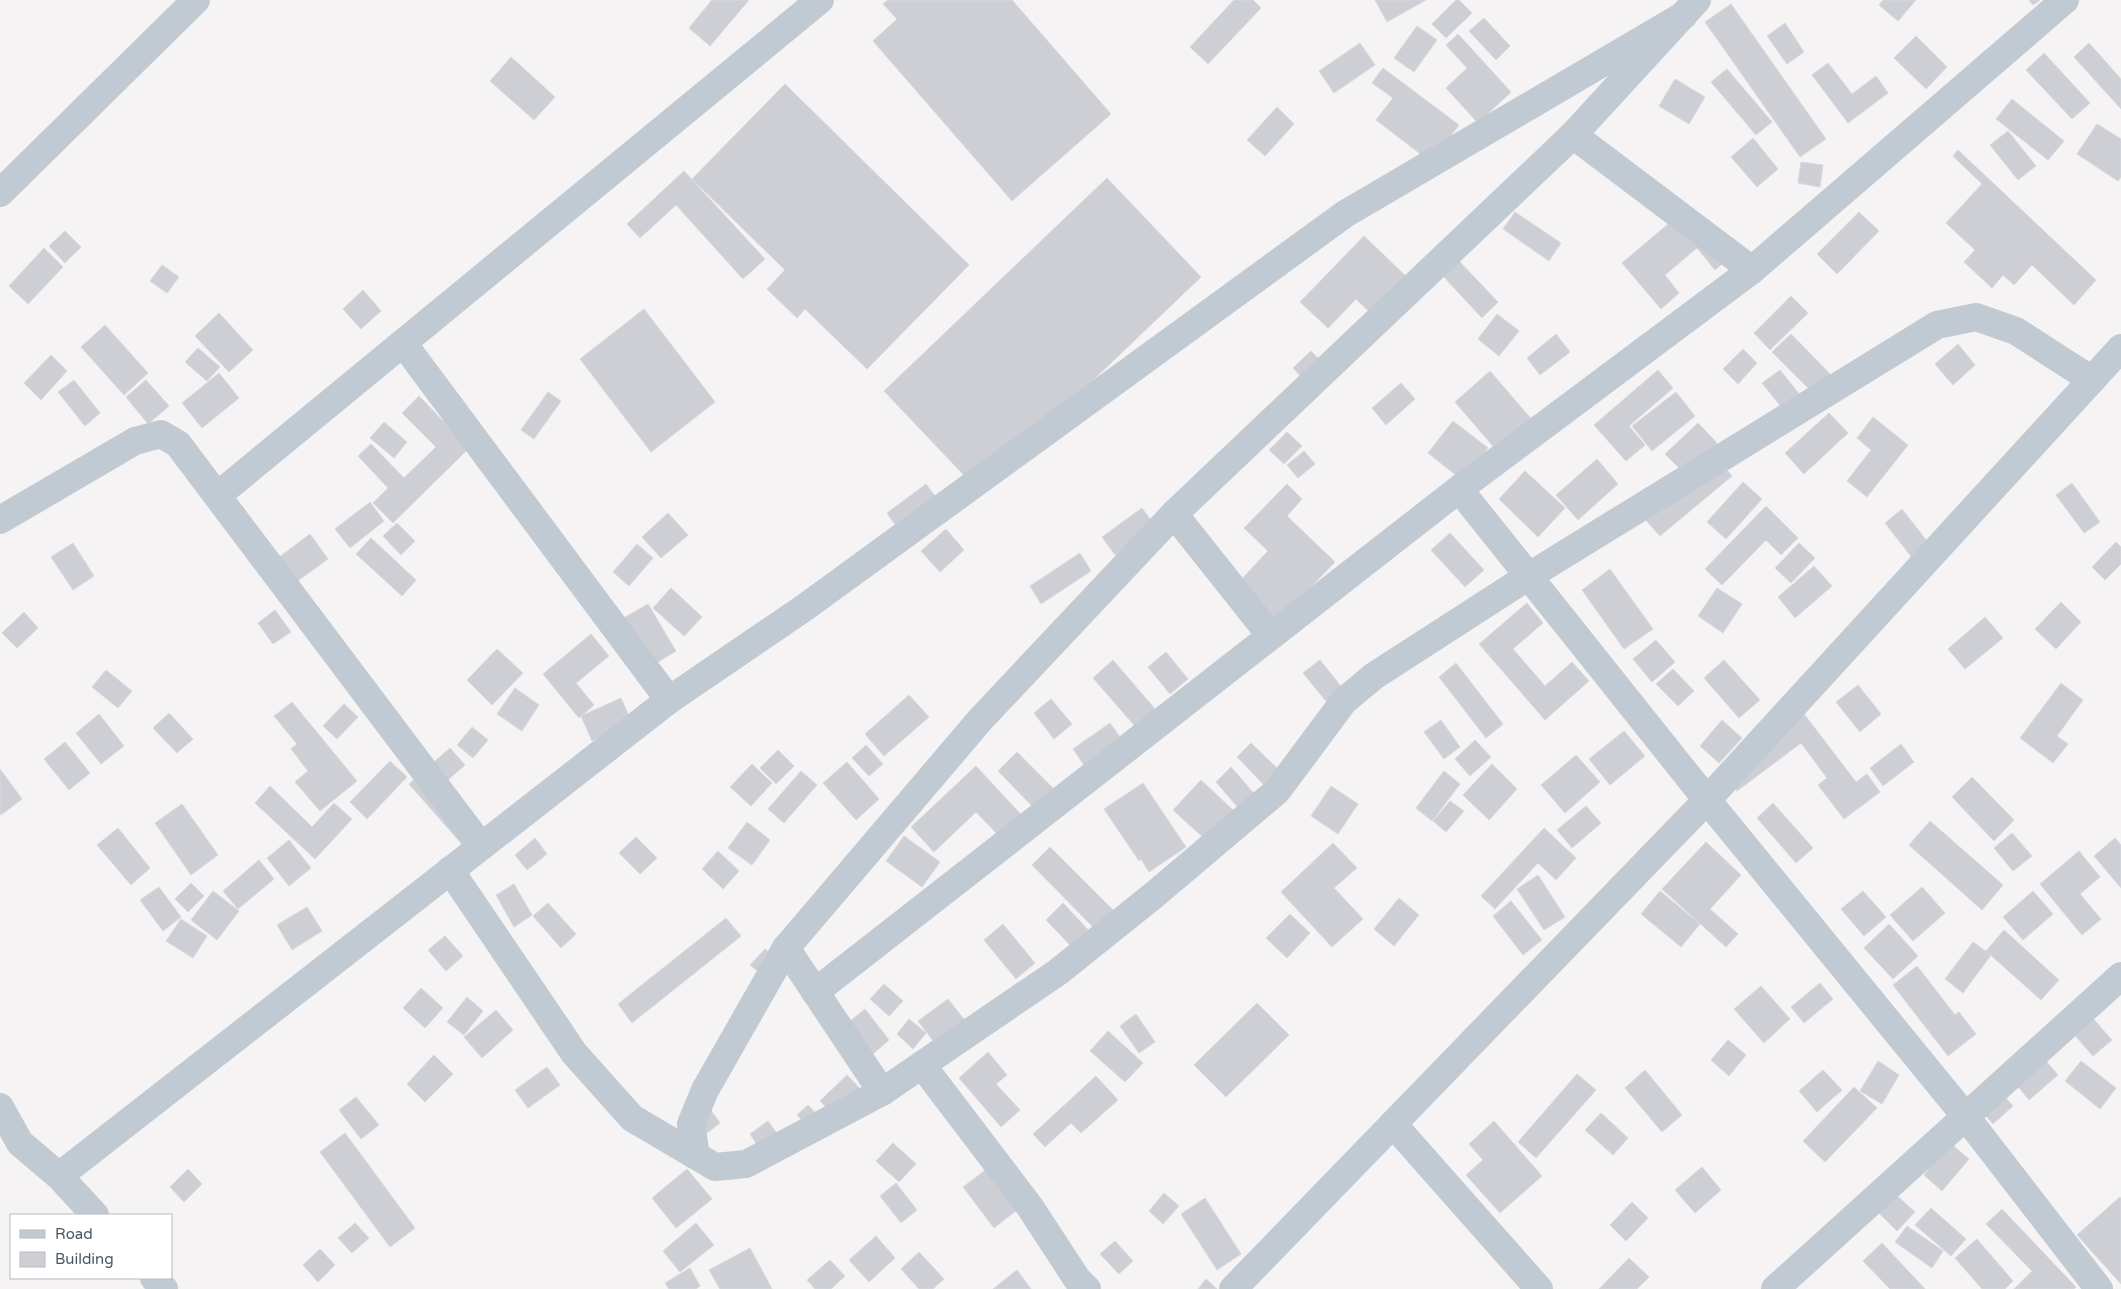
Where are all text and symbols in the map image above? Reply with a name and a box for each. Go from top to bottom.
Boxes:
legend [10,1214,172,1279]
text: Road [55,1225,93,1243]
text: Building [55,1250,114,1268]

